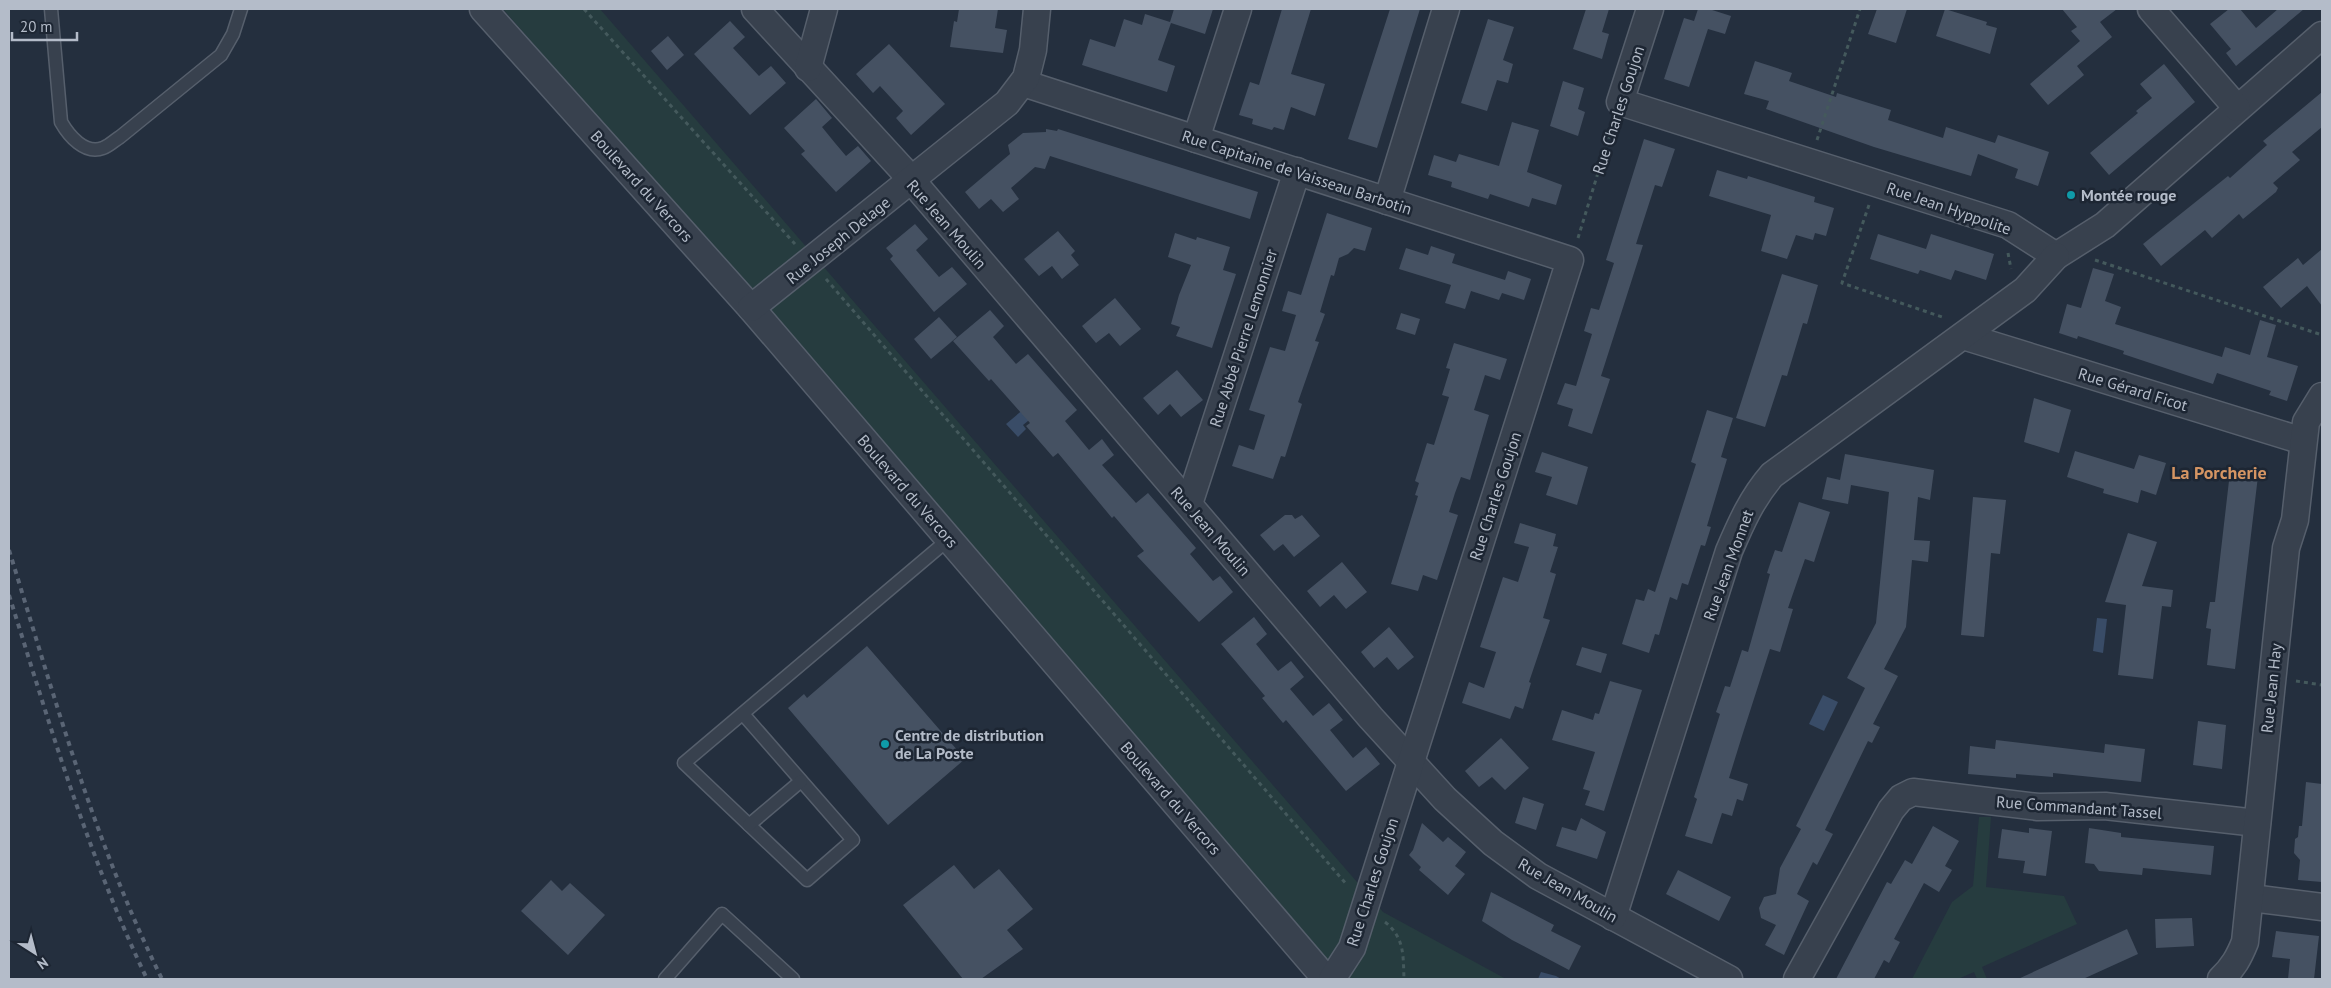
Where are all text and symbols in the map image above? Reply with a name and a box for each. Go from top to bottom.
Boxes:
scale bar [12,10,78,42]
text: 20 m [20,17,53,36]
street label: Rue Charles Goujon [1588,43,1648,177]
street label: Rue Capitaine de Vaisseau Barbotin [1179,125,1415,219]
street label: Boulevard du Vercors [587,126,698,246]
street label: Rue Jean Moulin [903,175,991,273]
street label: Rue Jean Hyppolite [1884,177,2014,239]
place label: Montée rouge [2081,185,2176,205]
marker: Montée rouge [2065,189,2077,201]
street label: Rue Joseph Delage [782,192,894,288]
street label: Rue Abbé Pierre Lemonnier [1205,246,1281,430]
street label: Rue Gérard Ficot [2076,363,2191,415]
street label: Rue Charles Goujon [1465,429,1525,563]
street label: Boulevard du Vercors [853,430,963,552]
district label: La Porcherie [2171,461,2267,484]
street label: Rue Jean Moulin [1167,482,1255,580]
street label: Rue Jean Monnet [1699,506,1758,623]
street label: Rue Jean Hay [2256,642,2286,734]
place label: Centre de distribution de La Poste [895,725,1044,763]
street label: Boulevard du Vercors [1116,737,1226,859]
marker: Centre de distribution de La Poste [879,738,891,750]
street label: Rue Commandant Tassel [1995,791,2163,823]
street label: Rue Charles Goujon [1342,815,1402,949]
street label: Rue Jean Moulin [1515,853,1621,927]
north arrow [10,928,60,978]
text: N [34,954,52,974]

